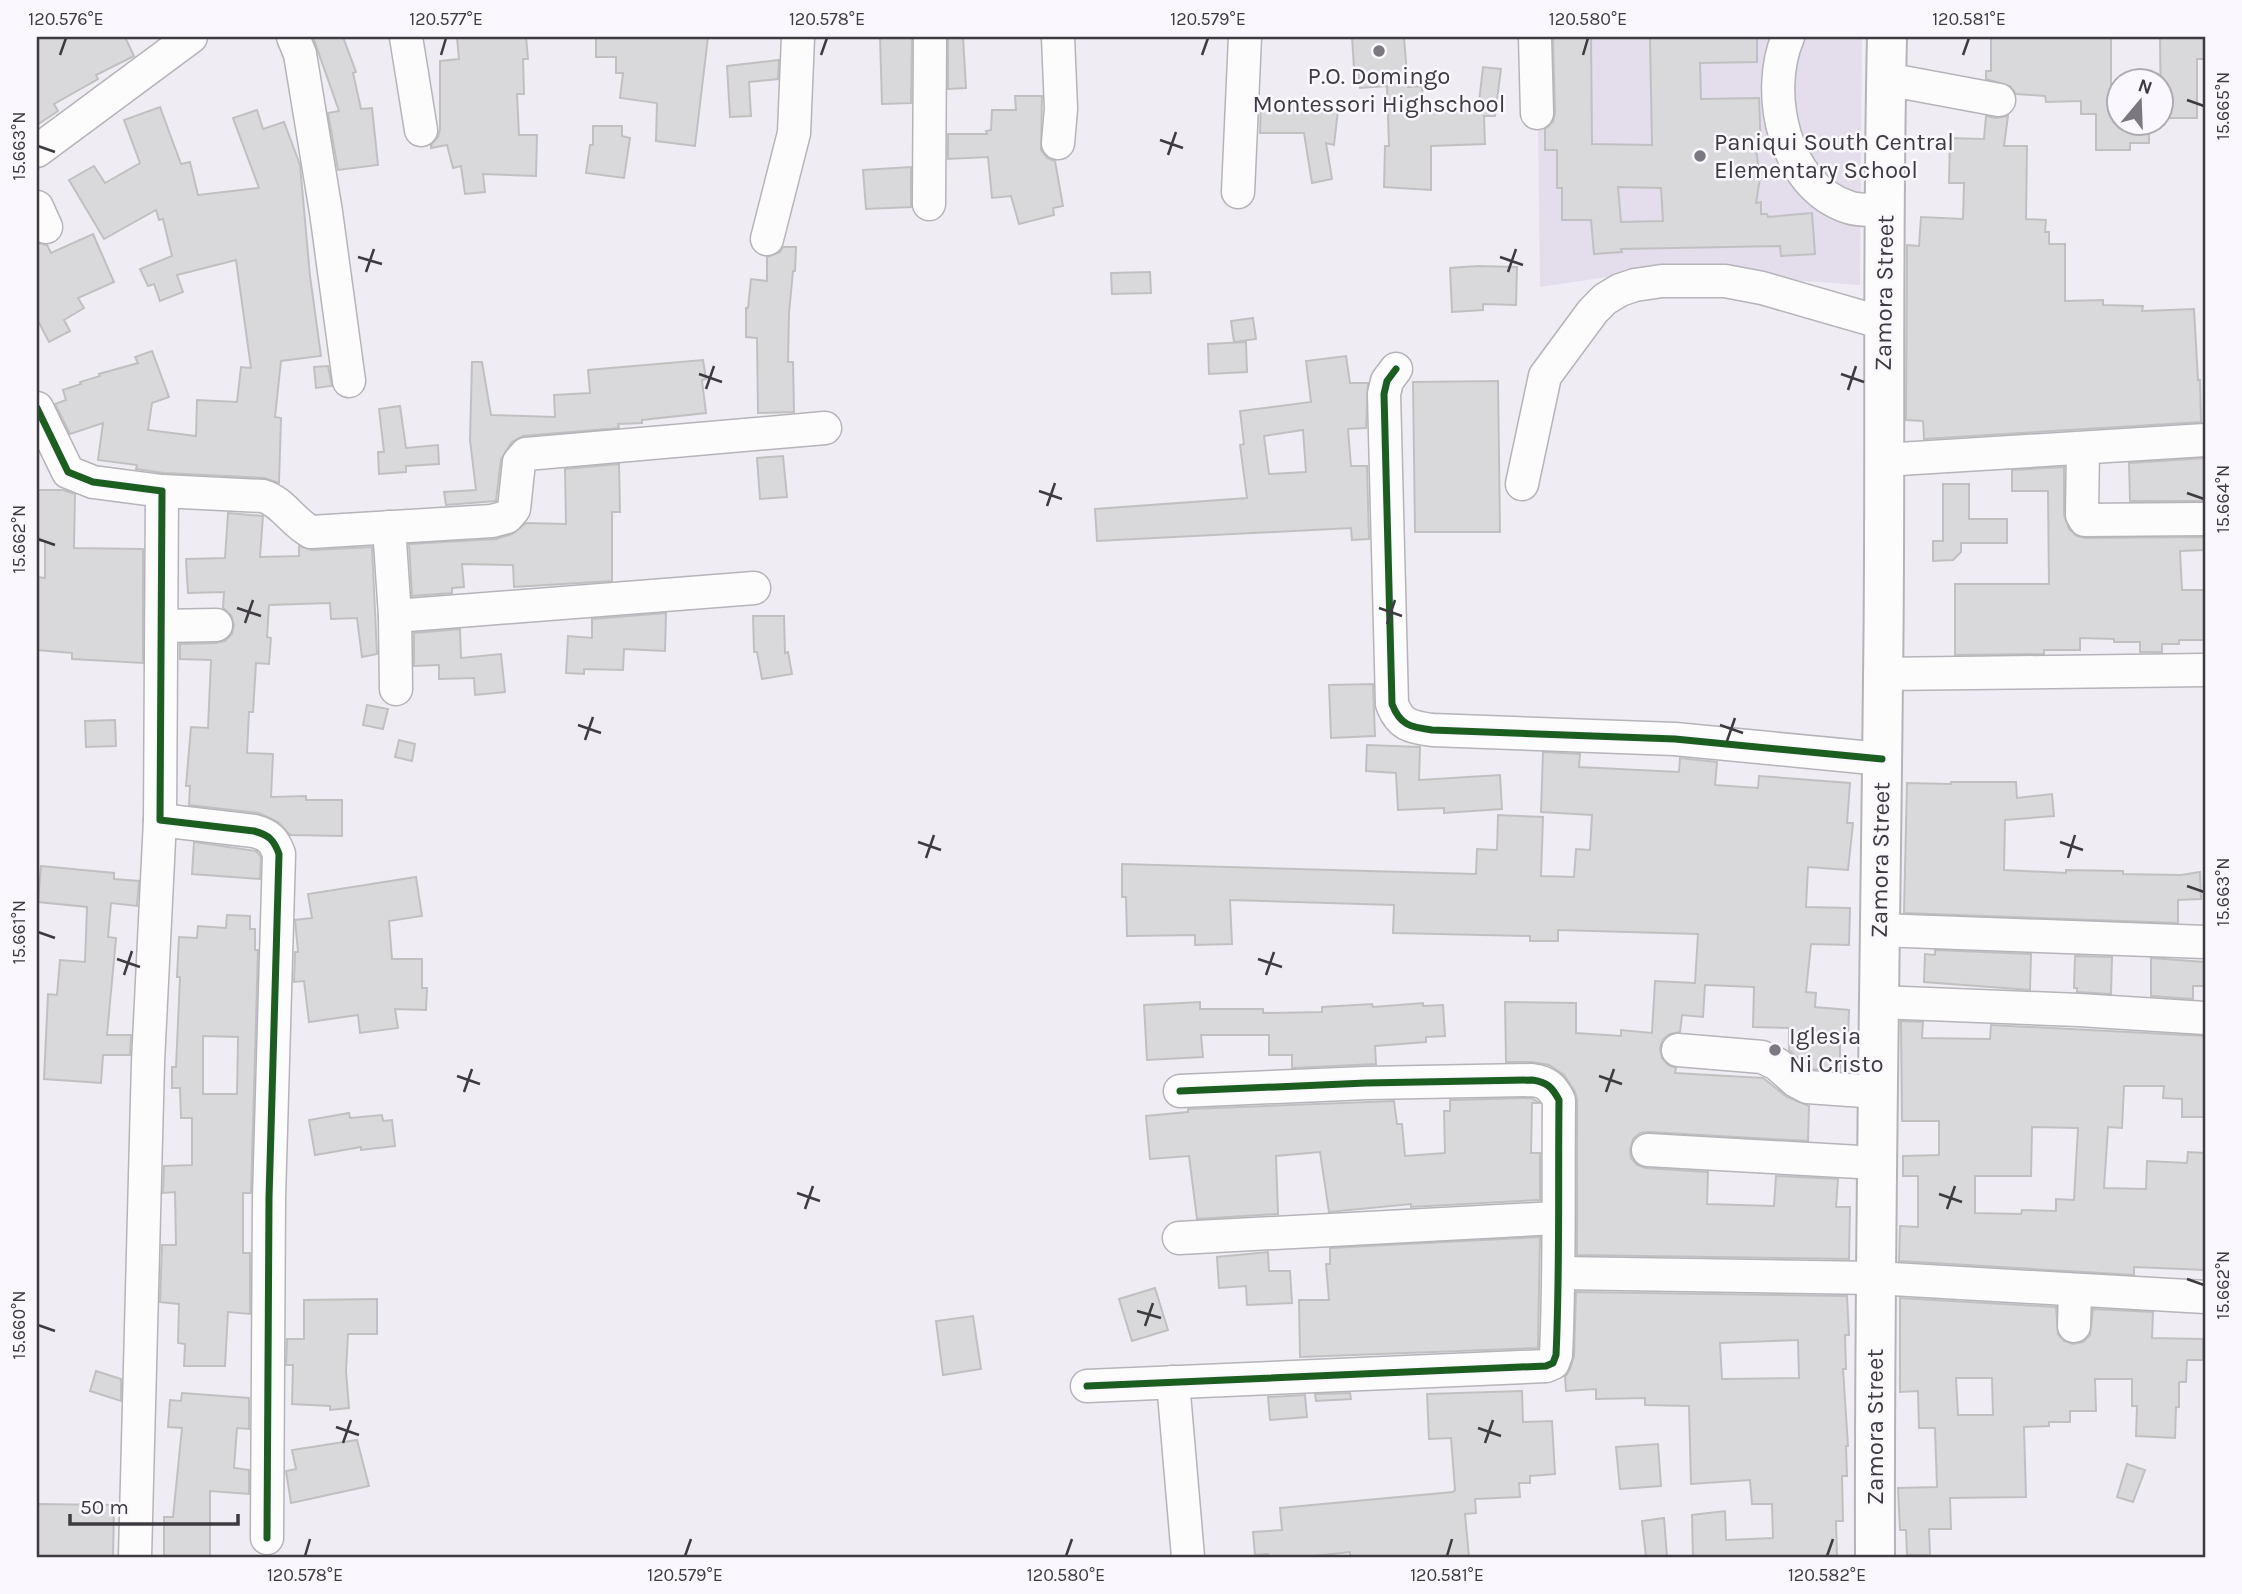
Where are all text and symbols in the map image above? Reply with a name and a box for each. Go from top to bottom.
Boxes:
text: 120.576°E [28,8,104,30]
text: 120.577°E [409,8,483,30]
text: 120.578°E [789,8,865,30]
text: 120.579°E [1170,8,1246,30]
text: 120.580°E [1549,8,1627,30]
text: 120.581°E [1932,8,2006,30]
marker: P.O. Domingo Montessori Highschool [1371,43,1387,59]
place label: P.O. Domingo Montessori Highschool [1253,62,1505,118]
north arrow [2106,66,2176,136]
text: 15.665°N [2212,72,2234,140]
text: N [2135,74,2155,99]
text: 15.663°N [8,111,30,181]
place label: Paniqui South Central Elementary School [1714,128,1954,184]
marker: Paniqui South Central Elementary School [1692,148,1708,164]
street label: Zamora Street [1869,215,1899,371]
text: 15.664°N [2212,465,2234,533]
text: 15.662°N [8,505,30,573]
street label: Zamora Street [1865,782,1895,938]
text: 15.663°N [2212,857,2234,927]
text: 15.661°N [8,900,30,964]
place label: Iglesia Ni Cristo [1789,1022,1884,1078]
marker: Iglesia Ni Cristo [1767,1042,1783,1058]
text: 15.662°N [2212,1251,2234,1319]
text: 15.660°N [8,1290,30,1360]
street label: Zamora Street [1861,1349,1889,1505]
scale bar [70,1482,238,1526]
text: 50 m [80,1495,129,1519]
text: 120.578°E [267,1564,343,1586]
text: 120.579°E [647,1564,723,1586]
text: 120.580°E [1027,1564,1105,1586]
text: 120.581°E [1410,1564,1484,1586]
text: 120.582°E [1788,1564,1866,1586]

